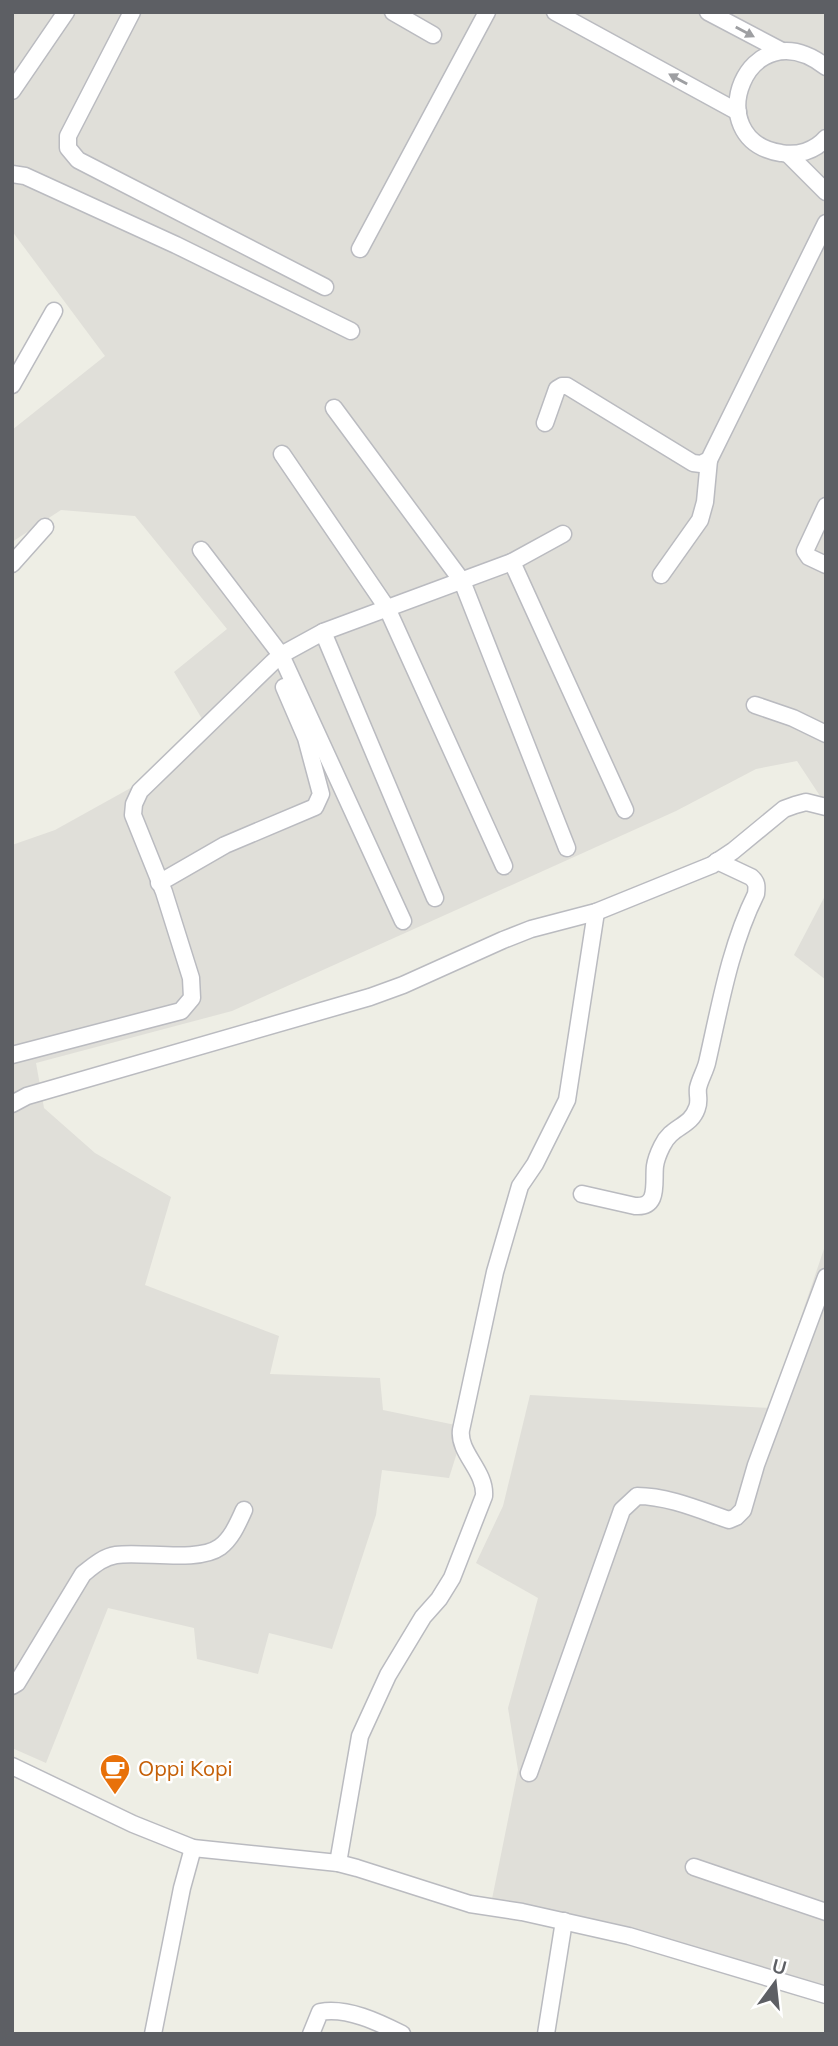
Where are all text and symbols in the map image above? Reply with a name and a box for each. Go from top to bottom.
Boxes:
one-way arrow [736,26,755,38]
one-way arrow [668,74,688,85]
cafe icon: Oppi Kopi [98,1752,132,1796]
place label: Oppi Kopi [138,1755,233,1781]
north arrow [740,1948,810,2018]
text: U [770,1953,789,1980]

